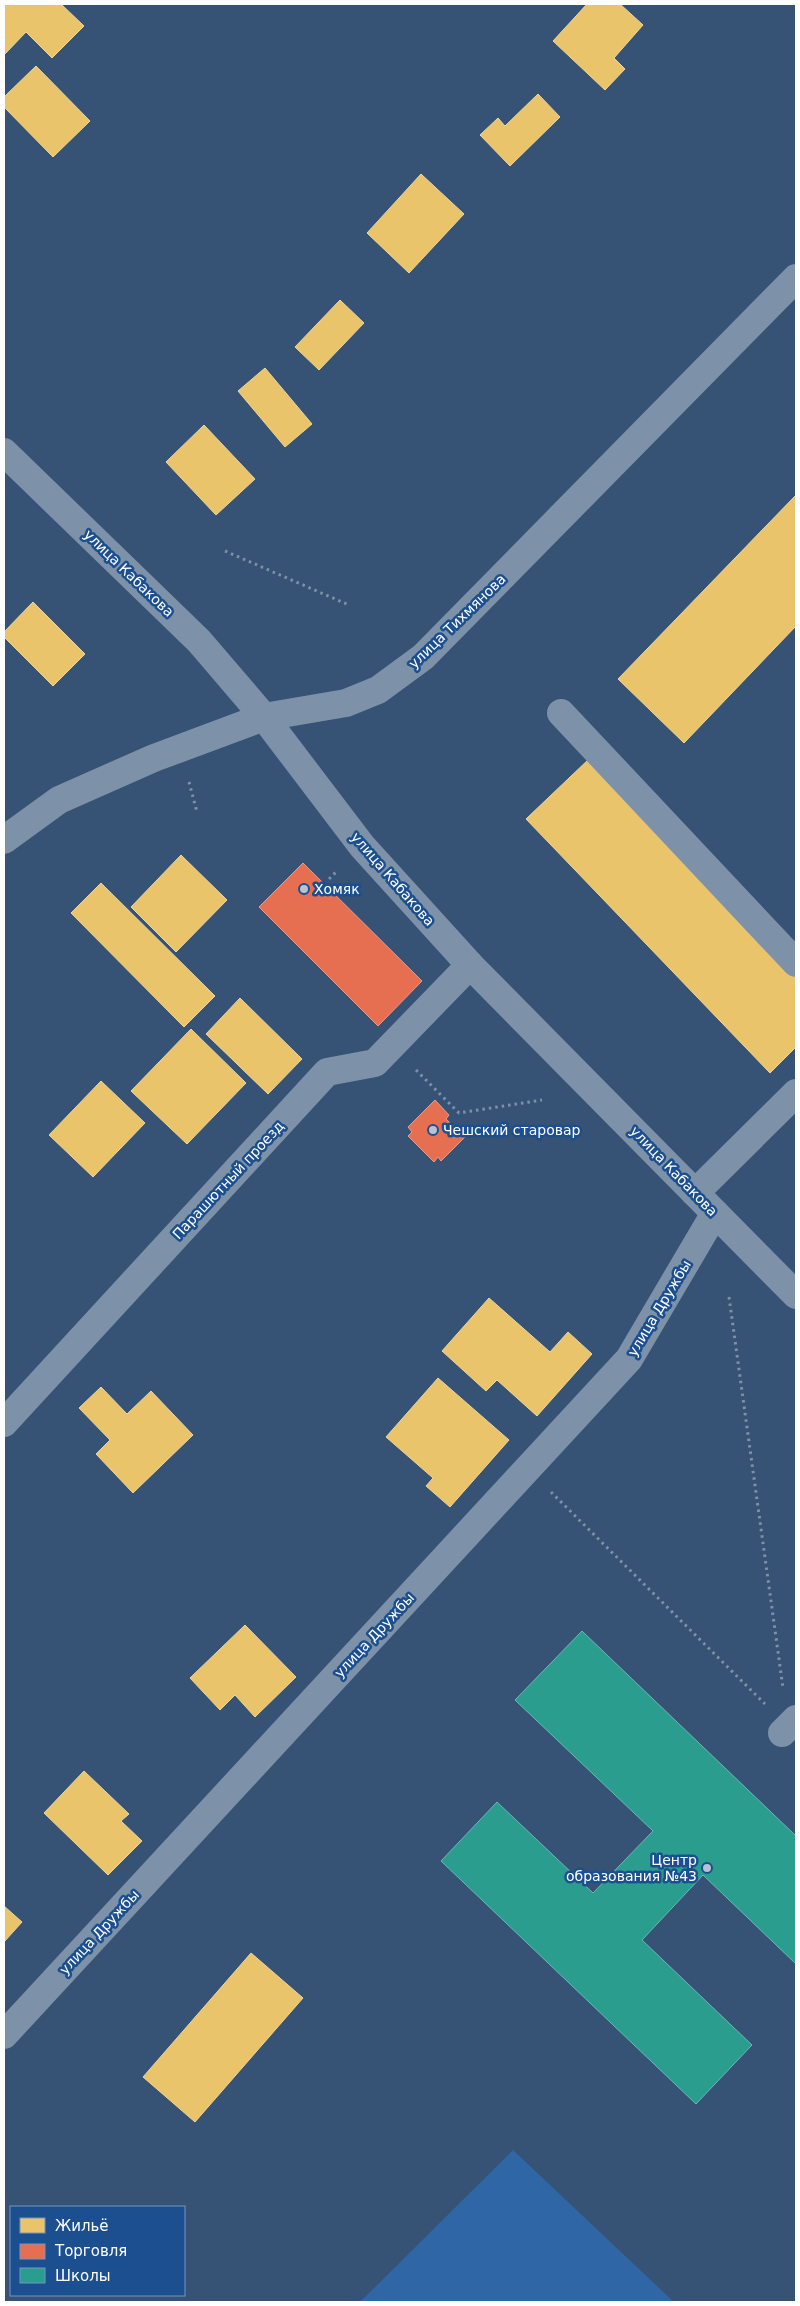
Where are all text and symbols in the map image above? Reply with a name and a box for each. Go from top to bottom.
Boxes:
street label: улица Кабакова [81,526,177,620]
street label: улица Тихмянова [405,571,509,671]
street label: улица Кабакова [348,829,438,929]
place label: Хомяк [314,881,360,897]
marker: Хомяк [298,883,310,895]
street label: Парашютный проезд [169,1118,287,1242]
place label: Чешский старовар [443,1122,581,1138]
street label: улица Кабакова [627,1123,721,1219]
marker: Чешский старовар [427,1124,439,1136]
street label: улица Дружбы [624,1257,694,1359]
street label: улица Дружбы [331,1590,417,1680]
place label: Центр образования №43 [566,1852,697,1884]
marker: Центр образования №43 [701,1862,713,1874]
street label: улица Дружбы [56,1887,142,1977]
legend [10,2206,185,2296]
text: Жильё [55,2217,109,2235]
text: Торговля [54,2242,127,2260]
text: Школы [55,2267,111,2285]

